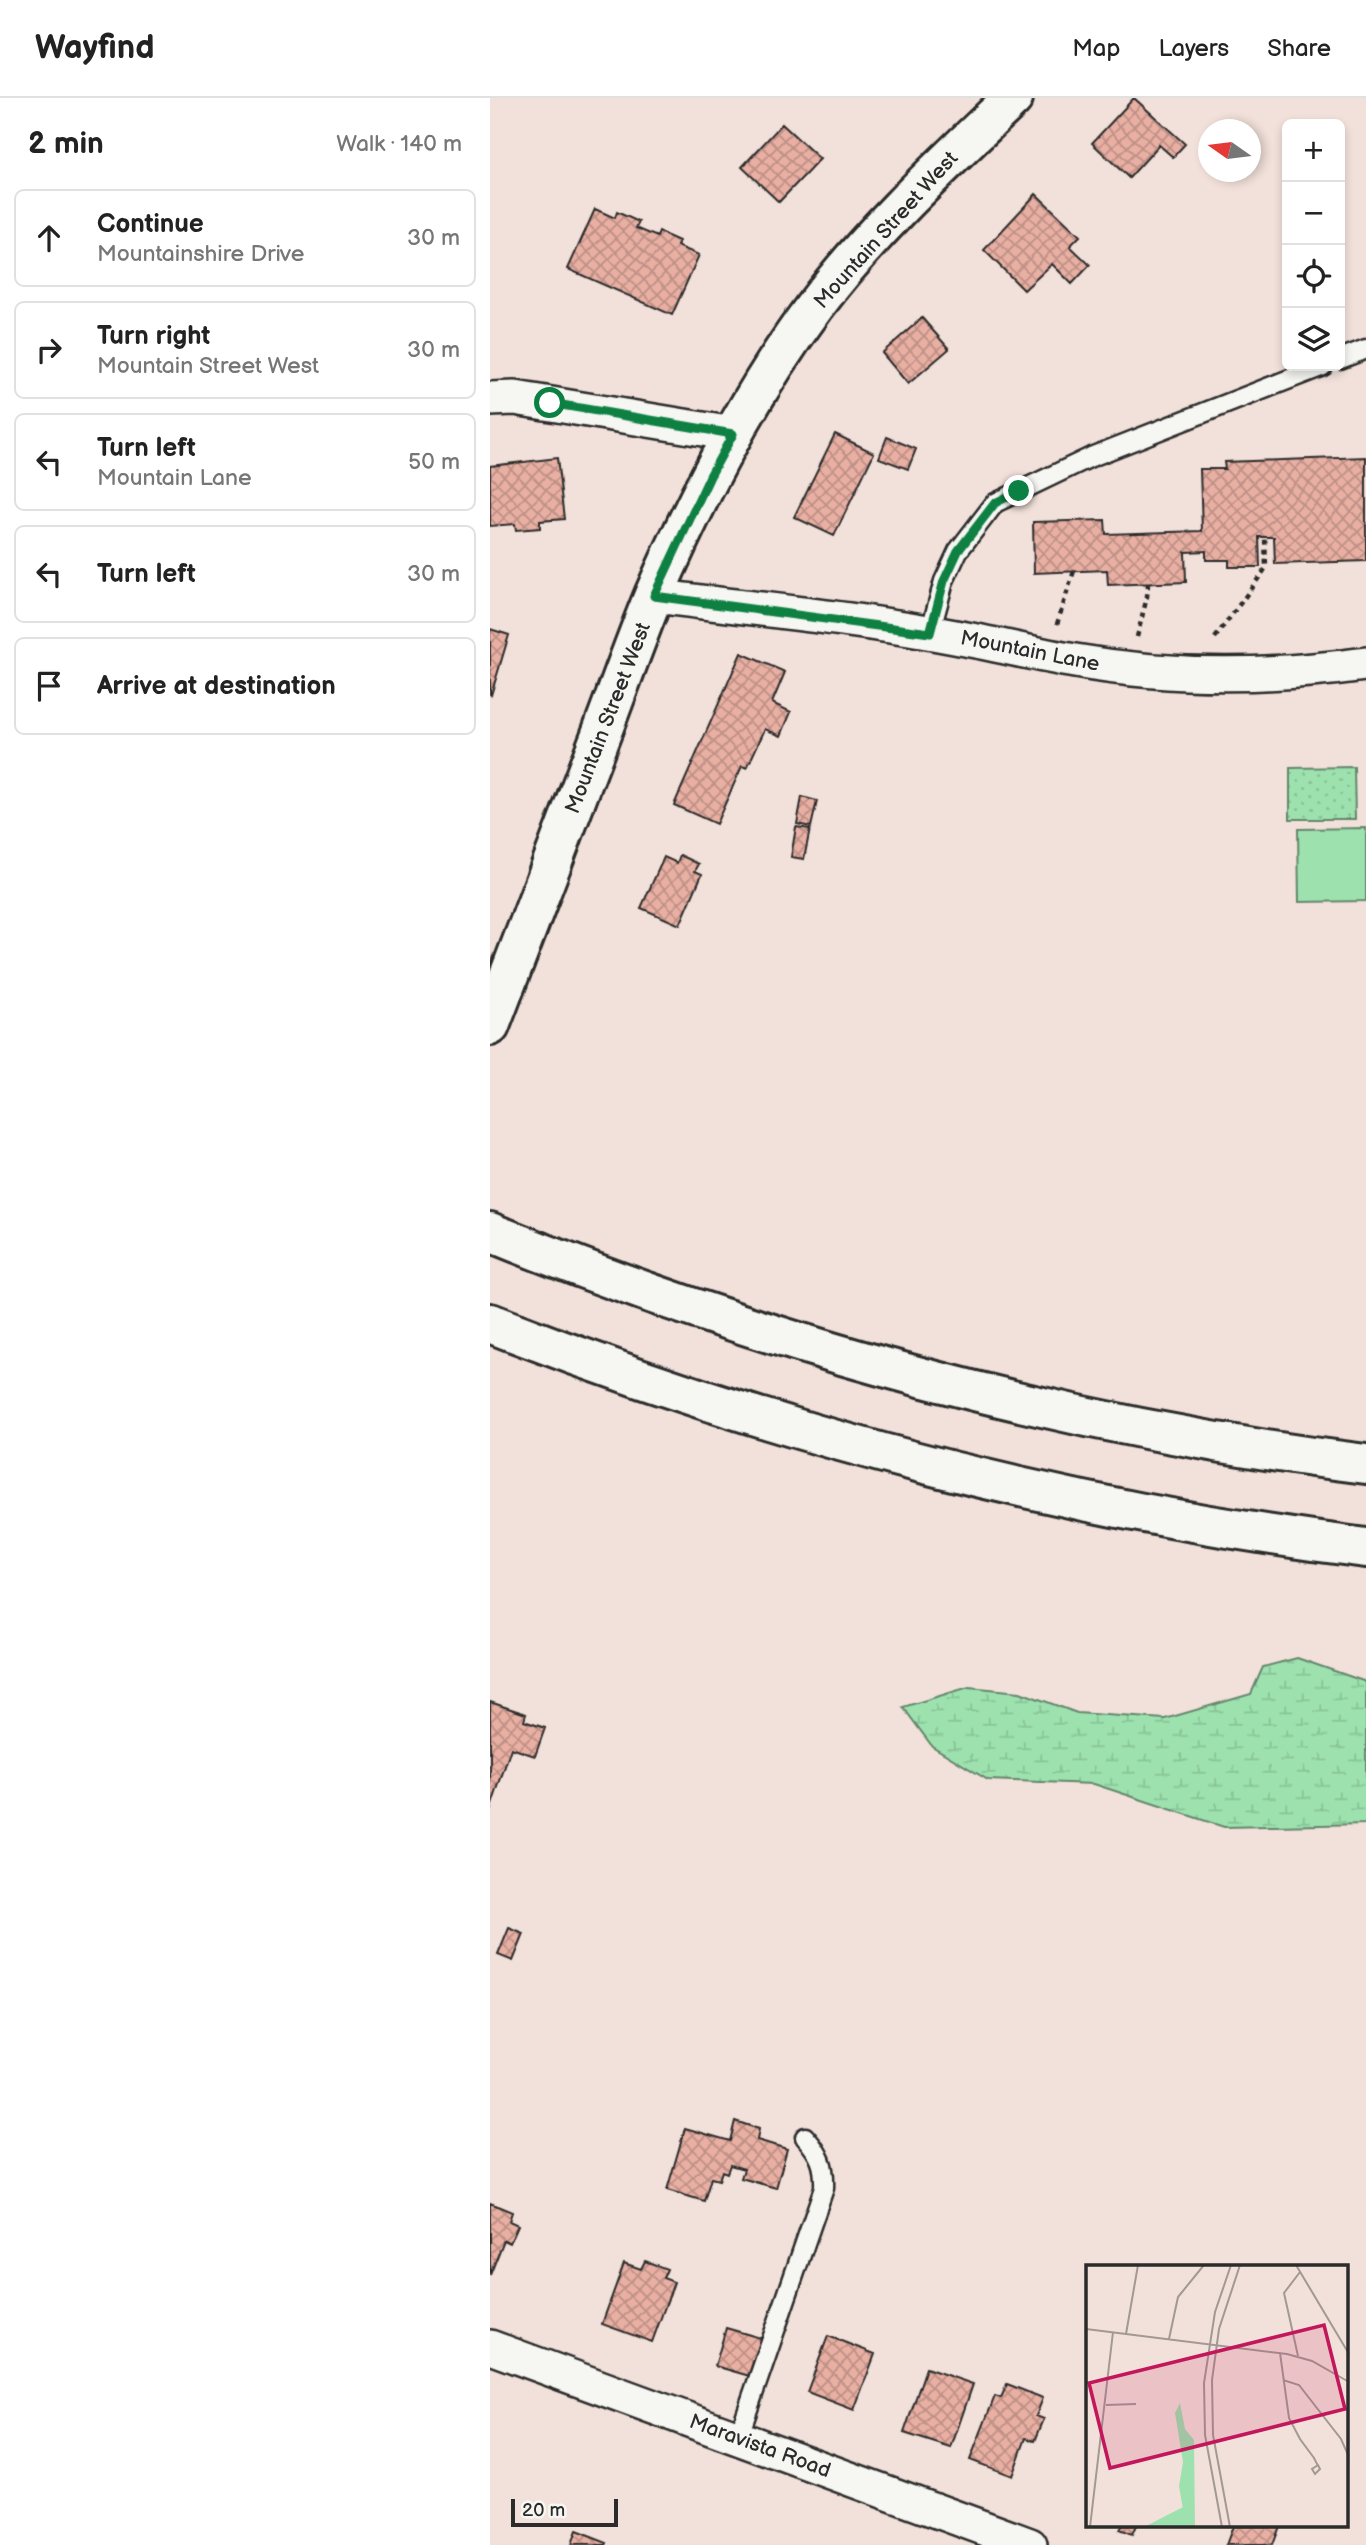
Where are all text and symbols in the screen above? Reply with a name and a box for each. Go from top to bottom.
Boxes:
text: Wayfind [35,28,154,68]
text: Map [1072,34,1120,63]
text: Layers [1158,34,1229,63]
text: Share [1267,34,1331,63]
north arrow [1198,119,1261,182]
map controls [1282,119,1345,371]
button: + [1282,119,1345,182]
text: 2 min [28,126,104,162]
text: Walk · 140 m [336,130,462,158]
street label: Mountain Street West [809,146,964,314]
button: − [1282,182,1345,245]
text: Continue [97,209,204,240]
icon: ahead [30,219,68,257]
text: 30 m [407,224,460,252]
text: Mountainshire Drive [97,240,304,268]
button: locate [1282,245,1345,308]
button: layers [1282,308,1345,371]
text: Turn right [97,321,210,352]
icon: right [30,331,68,369]
text: 30 m [407,336,460,364]
text: Mountain Street West [97,352,319,380]
route start [534,387,565,418]
text: Turn left [97,433,196,464]
icon: left [30,443,68,481]
text: 50 m [408,448,460,476]
text: Mountain Lane [97,464,252,492]
route end [1003,475,1034,506]
icon: left [30,555,68,593]
text: Turn left [97,559,196,590]
text: 30 m [407,560,460,588]
street label: Mountain Street West [560,618,656,817]
street label: Mountain Lane [958,625,1102,677]
icon: arrive [30,667,68,705]
text: Arrive at destination [97,671,336,702]
inset map [1086,2265,1348,2528]
street label: Maravista Road [686,2409,834,2483]
scale bar [511,2496,618,2528]
text: 20 m [522,2499,565,2522]

